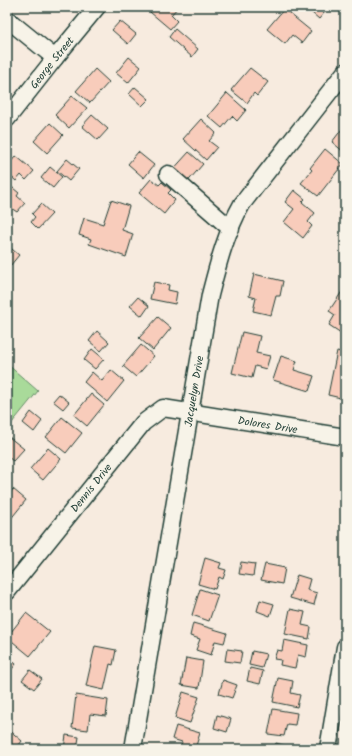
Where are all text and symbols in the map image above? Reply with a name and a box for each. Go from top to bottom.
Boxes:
street label: George Street [26,32,80,93]
street label: Jacquelyn Drive [180,354,210,428]
street label: Dolores Drive [236,412,299,439]
street label: Dennis Drive [66,460,117,517]

